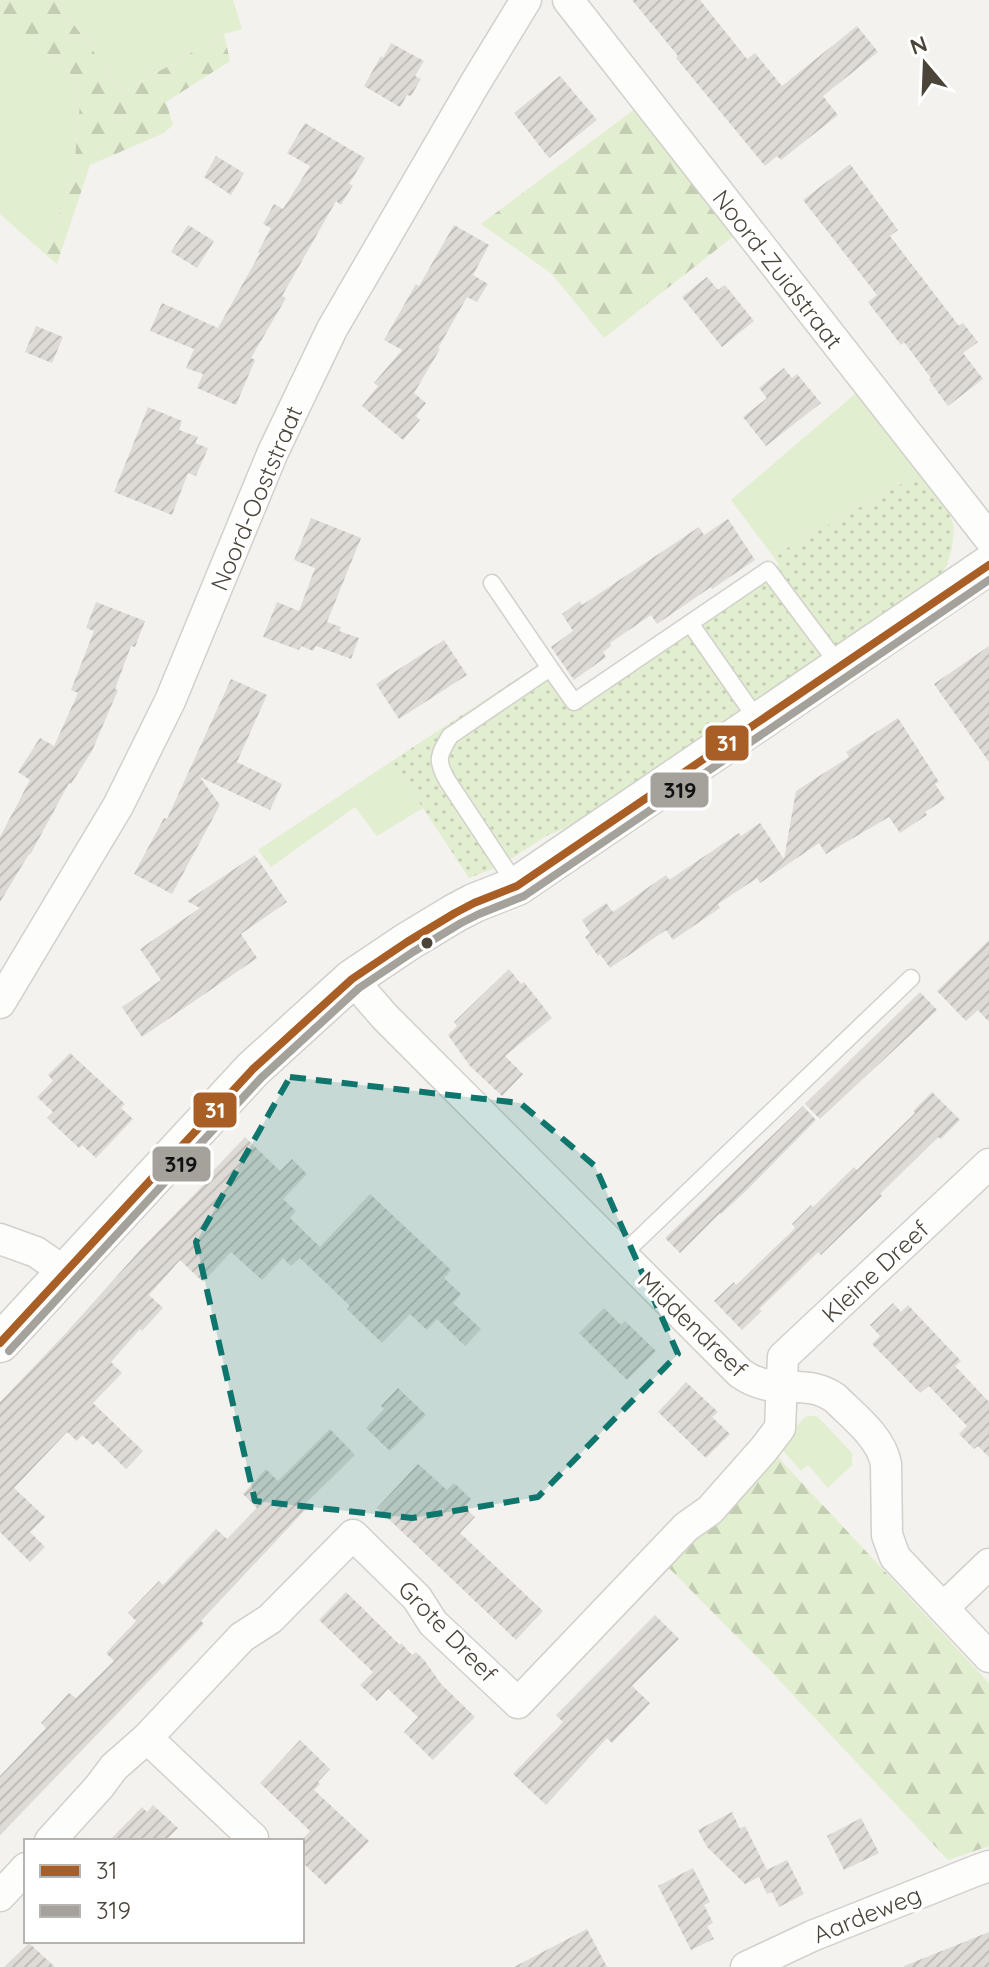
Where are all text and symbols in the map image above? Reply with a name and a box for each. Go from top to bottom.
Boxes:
north arrow [885,24,965,104]
text: N [906,29,931,61]
street label: Noord-Zuidstraat [707,184,849,354]
street label: Noord-Ooststraat [204,401,308,595]
line badge: 31 [704,724,750,762]
text: 31 [717,729,737,757]
line badge: 319 [649,771,710,809]
text: 319 [664,776,696,804]
unlabelled marker [419,935,435,951]
line badge: 31 [192,1091,238,1129]
text: 31 [205,1096,225,1124]
line badge: 319 [151,1145,212,1183]
text: 319 [165,1150,197,1178]
street label: Kleine Dreef [815,1213,935,1328]
street label: Middendreef [632,1264,754,1384]
street label: Grote Dreef [392,1574,504,1688]
legend [24,1839,304,1943]
text: 31 [96,1855,117,1885]
street label: Aardeweg [809,1879,925,1949]
text: 319 [96,1895,131,1925]

